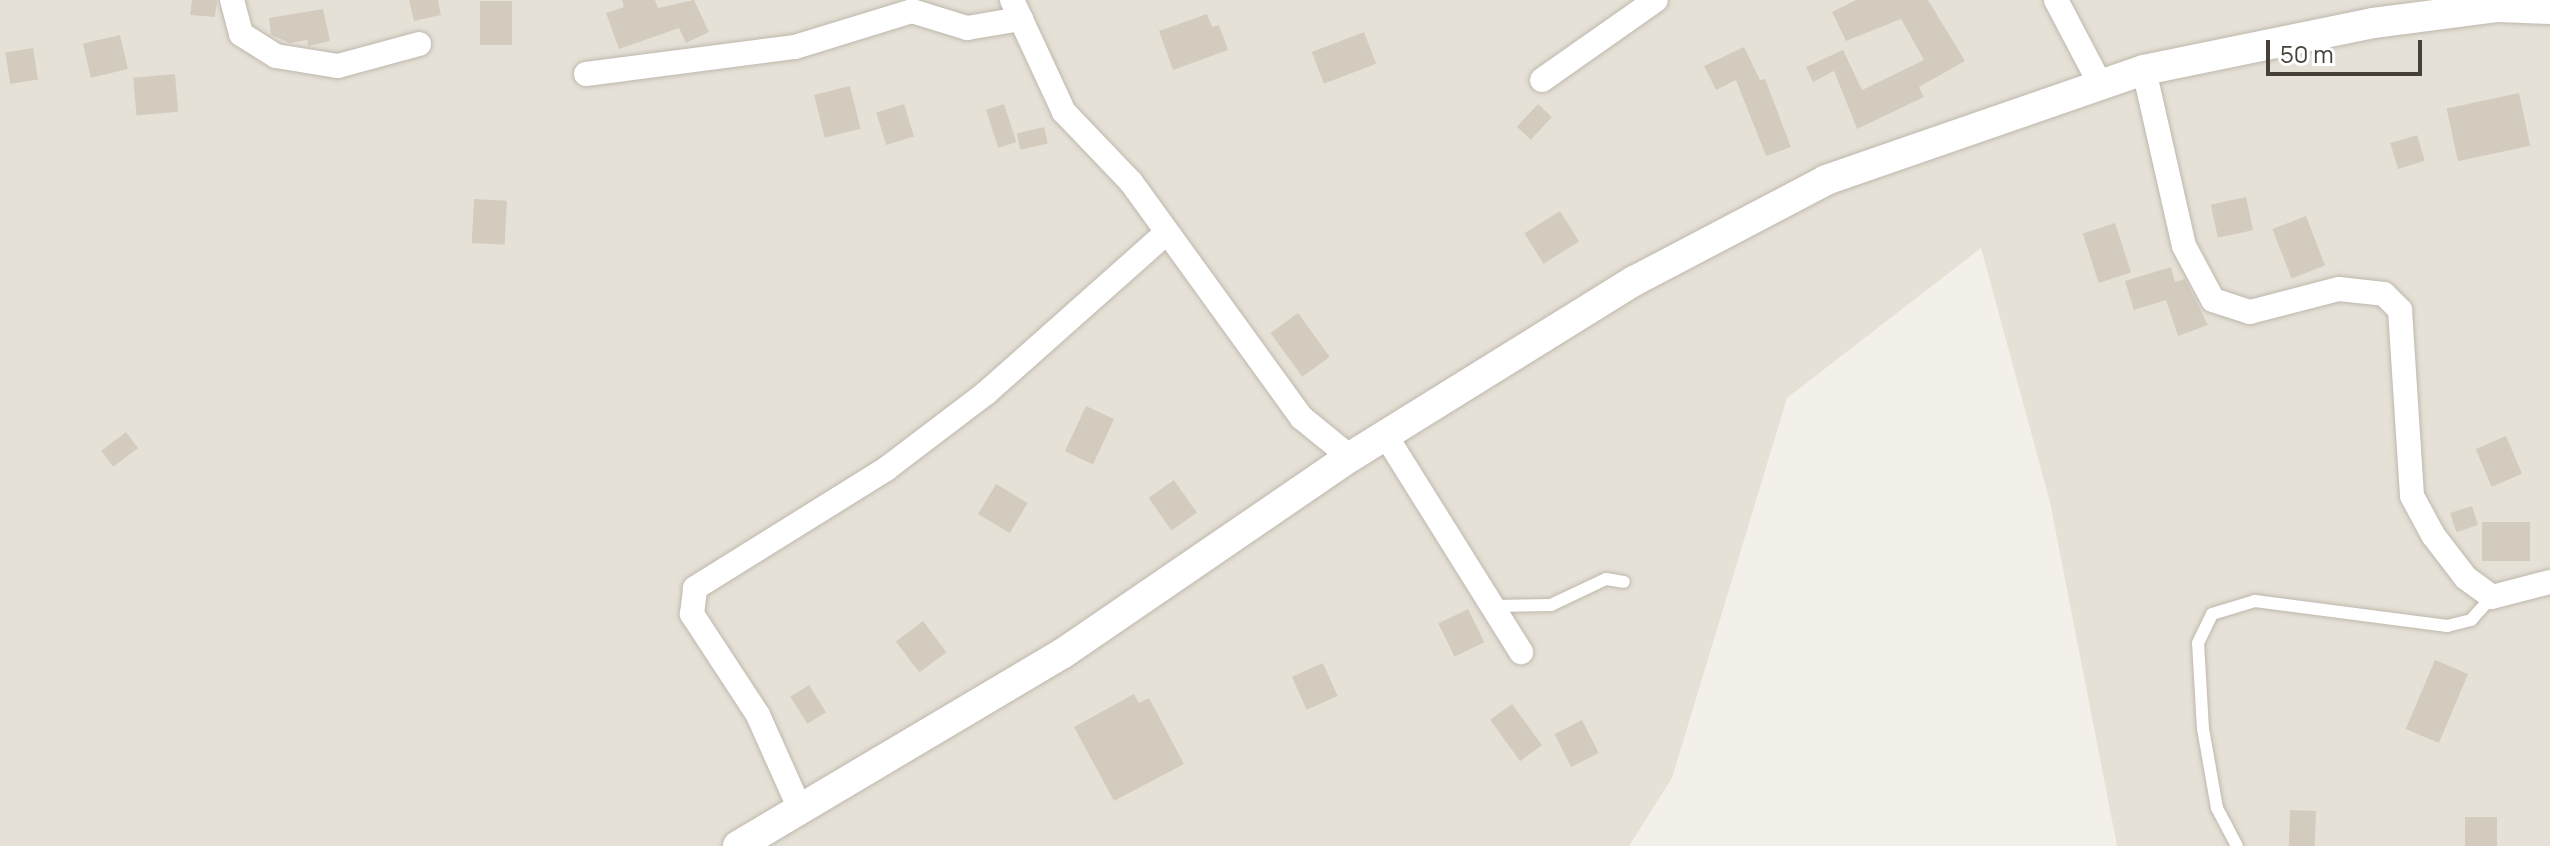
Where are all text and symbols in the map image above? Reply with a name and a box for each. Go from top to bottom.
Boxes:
scale bar [2270,24,2426,74]
text: 50 m [2280,37,2334,70]

